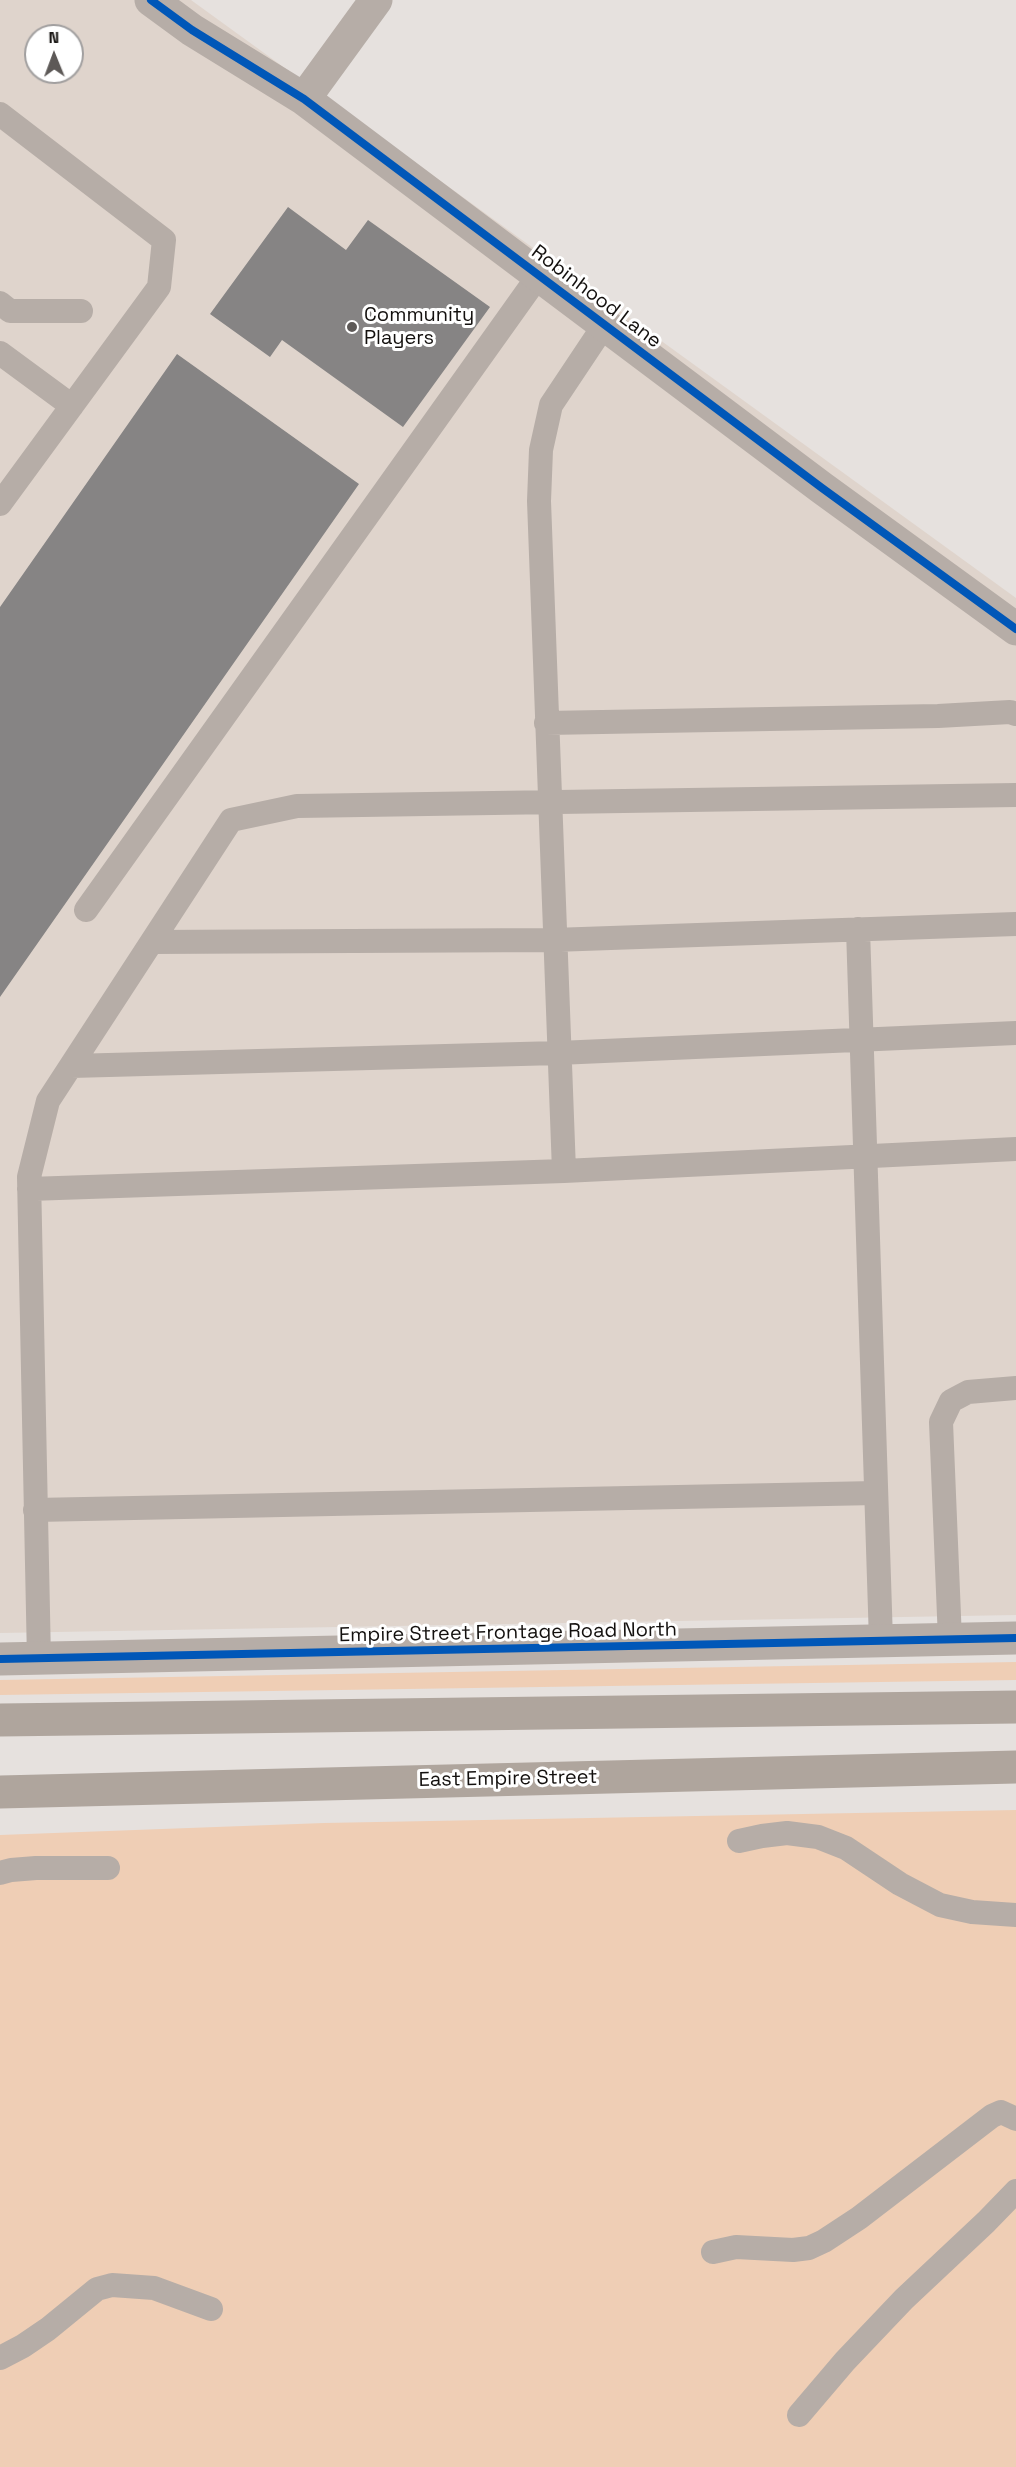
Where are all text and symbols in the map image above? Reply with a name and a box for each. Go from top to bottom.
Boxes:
north arrow [24,24,84,84]
text: N [48,27,59,48]
street label: Robinhood Lane [526,240,666,354]
place label: Community Players [364,304,474,351]
marker: Community Players [345,320,359,334]
street label: Empire Street Frontage Road North [339,1618,677,1648]
street label: East Empire Street [418,1765,598,1793]

